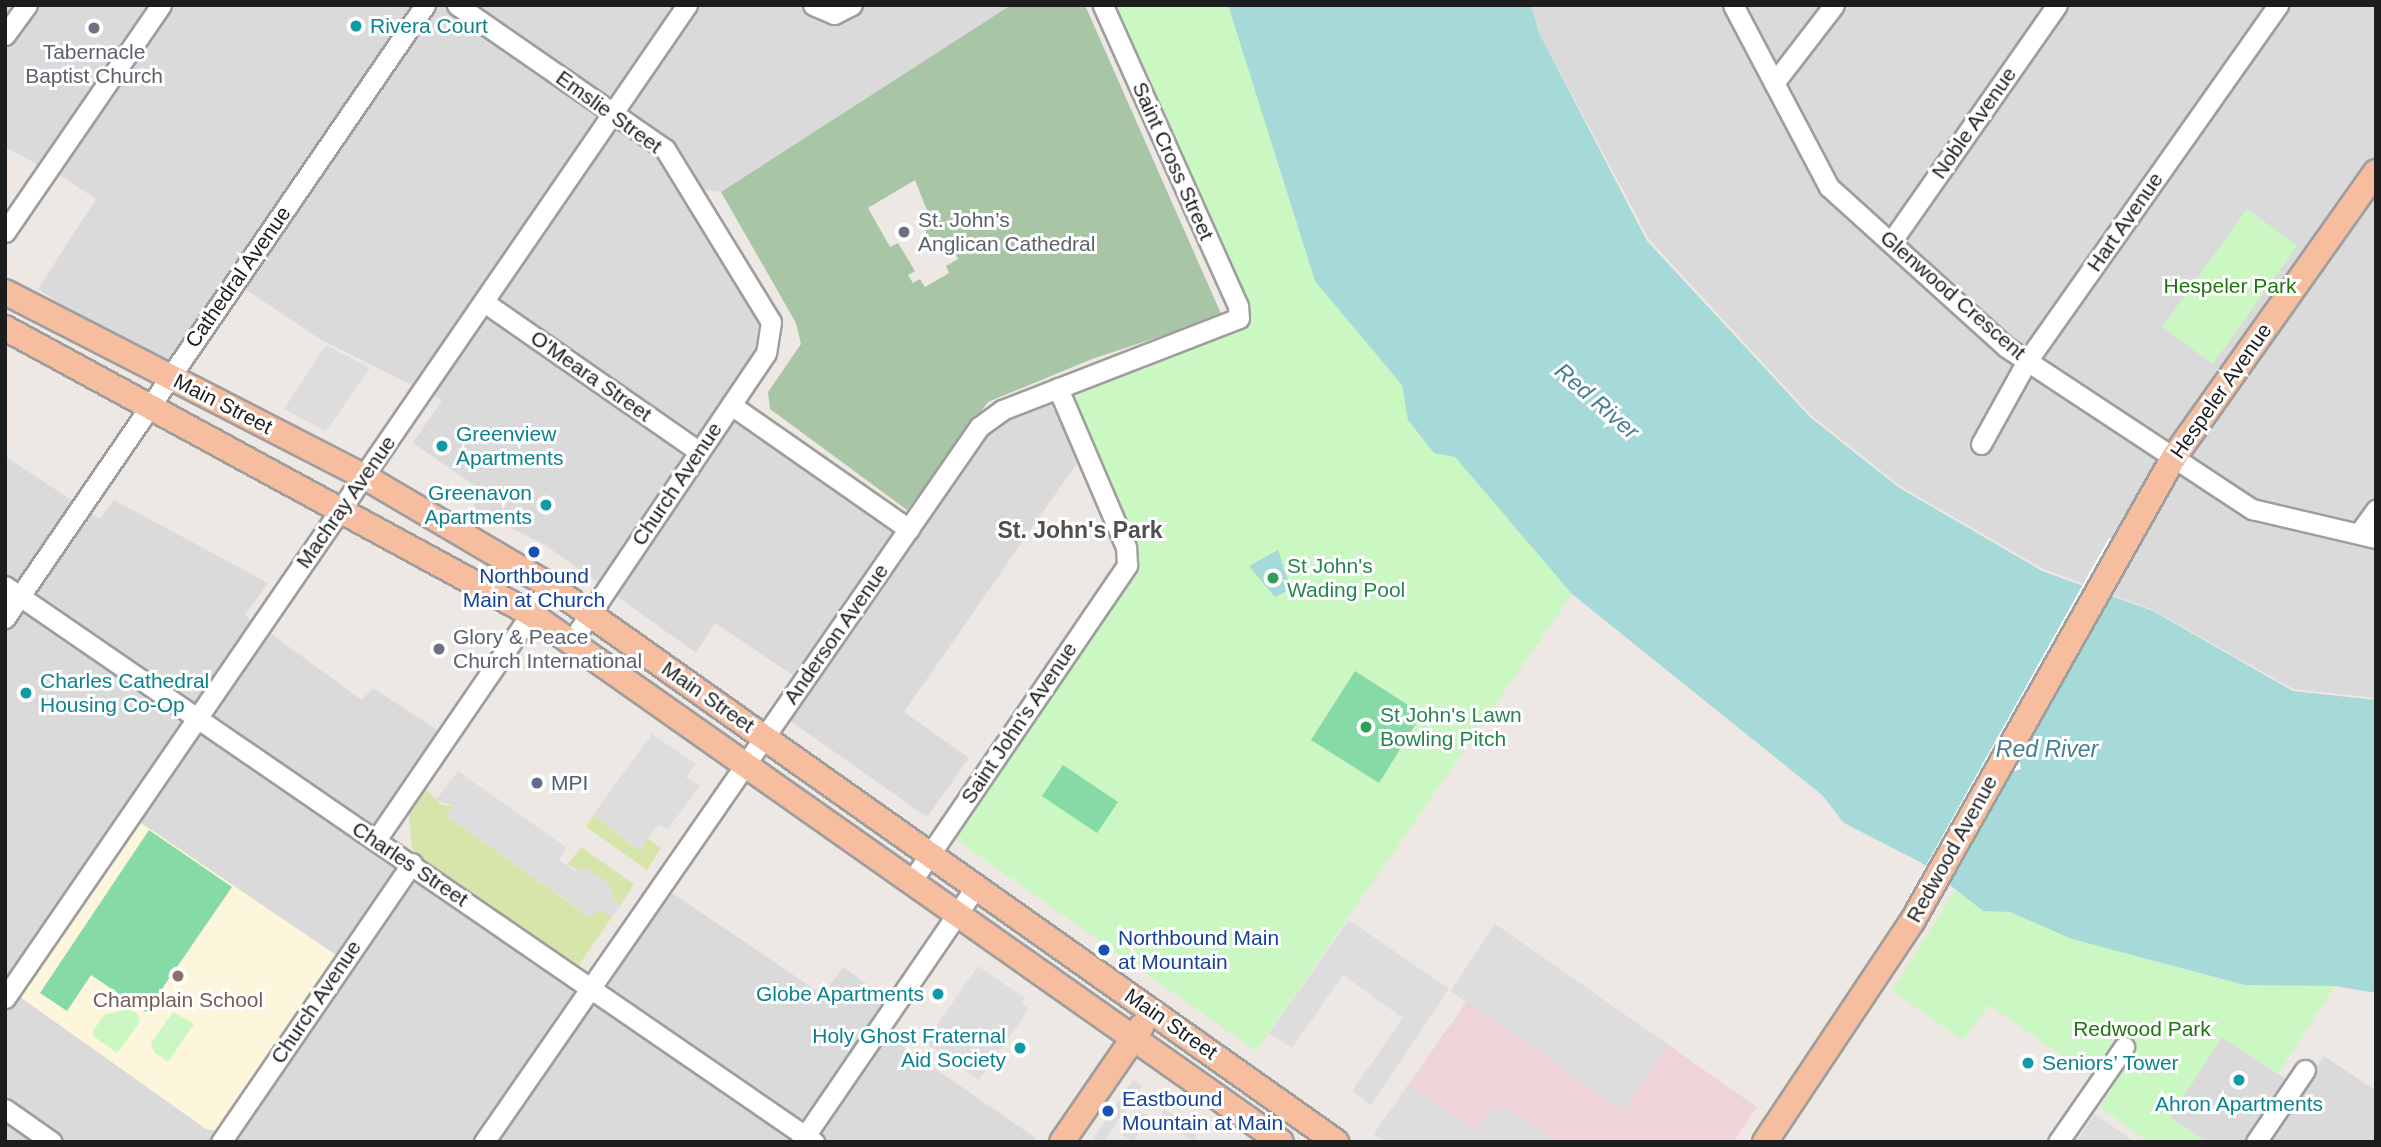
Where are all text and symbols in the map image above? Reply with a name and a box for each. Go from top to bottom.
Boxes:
place label: Rivera Court [370,13,488,39]
marker: Rivera Court [348,18,364,34]
marker: Tabernacle Baptist Church [86,20,102,36]
place label: Tabernacle Baptist Church [25,39,163,89]
street label: Noble Avenue [1926,62,2022,184]
street label: Emslie Street [551,65,667,159]
street label: Saint Cross Street [1127,78,1219,244]
street label: Hart Avenue [2081,167,2169,277]
street label: Cathedral Avenue [180,201,296,353]
place label: St. John’s Anglican Cathedral [918,207,1095,257]
marker: St. John’s Anglican Cathedral [896,224,912,240]
street label: Glenwood Crescent [1875,225,2031,365]
park label: Hespeler Park [2163,273,2297,299]
street label: Hespeler Avenue [2165,318,2277,464]
street label: O'Meara Street [526,325,656,427]
water label: Red River [1549,357,1645,445]
street label: Main Street [169,368,277,440]
street label: Church Avenue [626,417,728,551]
place label: Greenview Apartments [456,421,563,471]
street label: Machray Avenue [291,430,401,574]
marker: Greenview Apartments [434,438,450,454]
place label: Greenavon Apartments [425,480,532,530]
marker: Greenavon Apartments [538,497,554,513]
district label: St. John's Park [997,516,1163,544]
marker: Northbound Main at Church [526,544,542,560]
place label: St John's Wading Pool [1287,553,1405,603]
street label: Anderson Avenue [778,559,894,709]
place label: Northbound Main at Church [463,563,605,613]
marker: St John's Wading Pool [1265,570,1281,586]
place label: Glory & Peace Church International [453,624,642,674]
street label: Saint John's Avenue [955,637,1083,809]
marker: Glory & Peace Church International [431,641,447,657]
street label: Main Street [657,656,759,738]
place label: Charles Cathedral Housing Co-Op [40,668,209,718]
marker: Charles Cathedral Housing Co-Op [18,685,34,701]
place label: St John's Lawn Bowling Pitch [1380,702,1522,752]
marker: St John's Lawn Bowling Pitch [1358,719,1374,735]
water label: Red River [1996,735,2098,763]
place label: MPI [551,770,588,796]
street label: Redwood Avenue [1901,771,2003,927]
marker: MPI [529,775,545,791]
street label: Charles Street [347,816,473,912]
place label: Northbound Main at Mountain [1118,925,1279,975]
street label: Church Avenue [265,935,367,1069]
marker: Northbound Main at Mountain [1096,942,1112,958]
marker: Champlain School [170,968,186,984]
place label: Globe Apartments [755,981,924,1007]
street label: Main Street [1120,983,1222,1065]
marker: Globe Apartments [930,986,946,1002]
place label: Champlain School [93,987,263,1013]
park label: Redwood Park [2073,1016,2211,1042]
place label: Holy Ghost Fraternal Aid Society [812,1023,1006,1073]
marker: Holy Ghost Fraternal Aid Society [1012,1040,1028,1056]
place label: Seniors’ Tower [2042,1050,2180,1076]
marker: Seniors’ Tower [2020,1055,2036,1071]
marker: Ahron Apartments [2231,1072,2247,1088]
place label: Eastbound Mountain at Main [1122,1086,1283,1136]
place label: Ahron Apartments [2154,1091,2324,1117]
marker: Eastbound Mountain at Main [1100,1103,1116,1119]

